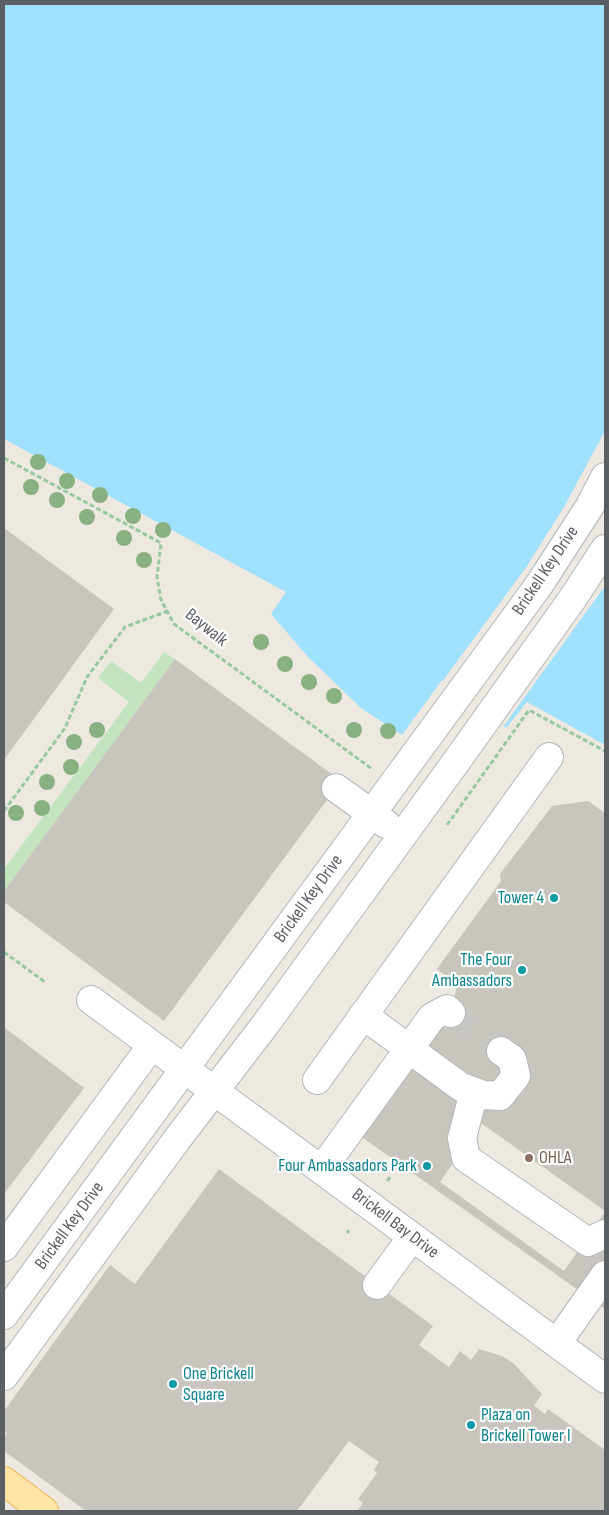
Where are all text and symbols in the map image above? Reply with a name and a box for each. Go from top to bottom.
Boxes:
street label: Brickell Key Drive [508,522,584,620]
street label: Baywalk [180,604,232,652]
street label: Brickell Key Drive [270,851,348,947]
place label: Tower 4 [498,887,544,909]
marker: Tower 4 [548,892,560,904]
place label: The Four Ambassadors [432,949,512,992]
marker: The Four Ambassadors [516,964,528,976]
place label: OHLA [539,1147,572,1169]
marker: OHLA [523,1152,535,1164]
place label: Four Ambassadors Park [278,1155,417,1177]
marker: Four Ambassadors Park [421,1160,433,1172]
street label: Brickell Key Drive [31,1178,109,1274]
street label: Brickell Bay Drive [347,1184,443,1264]
place label: One Brickell Square [183,1363,254,1406]
marker: One Brickell Square [167,1378,179,1390]
place label: Plaza on Brickell Tower I [481,1404,571,1446]
marker: Plaza on Brickell Tower I [465,1419,477,1431]

